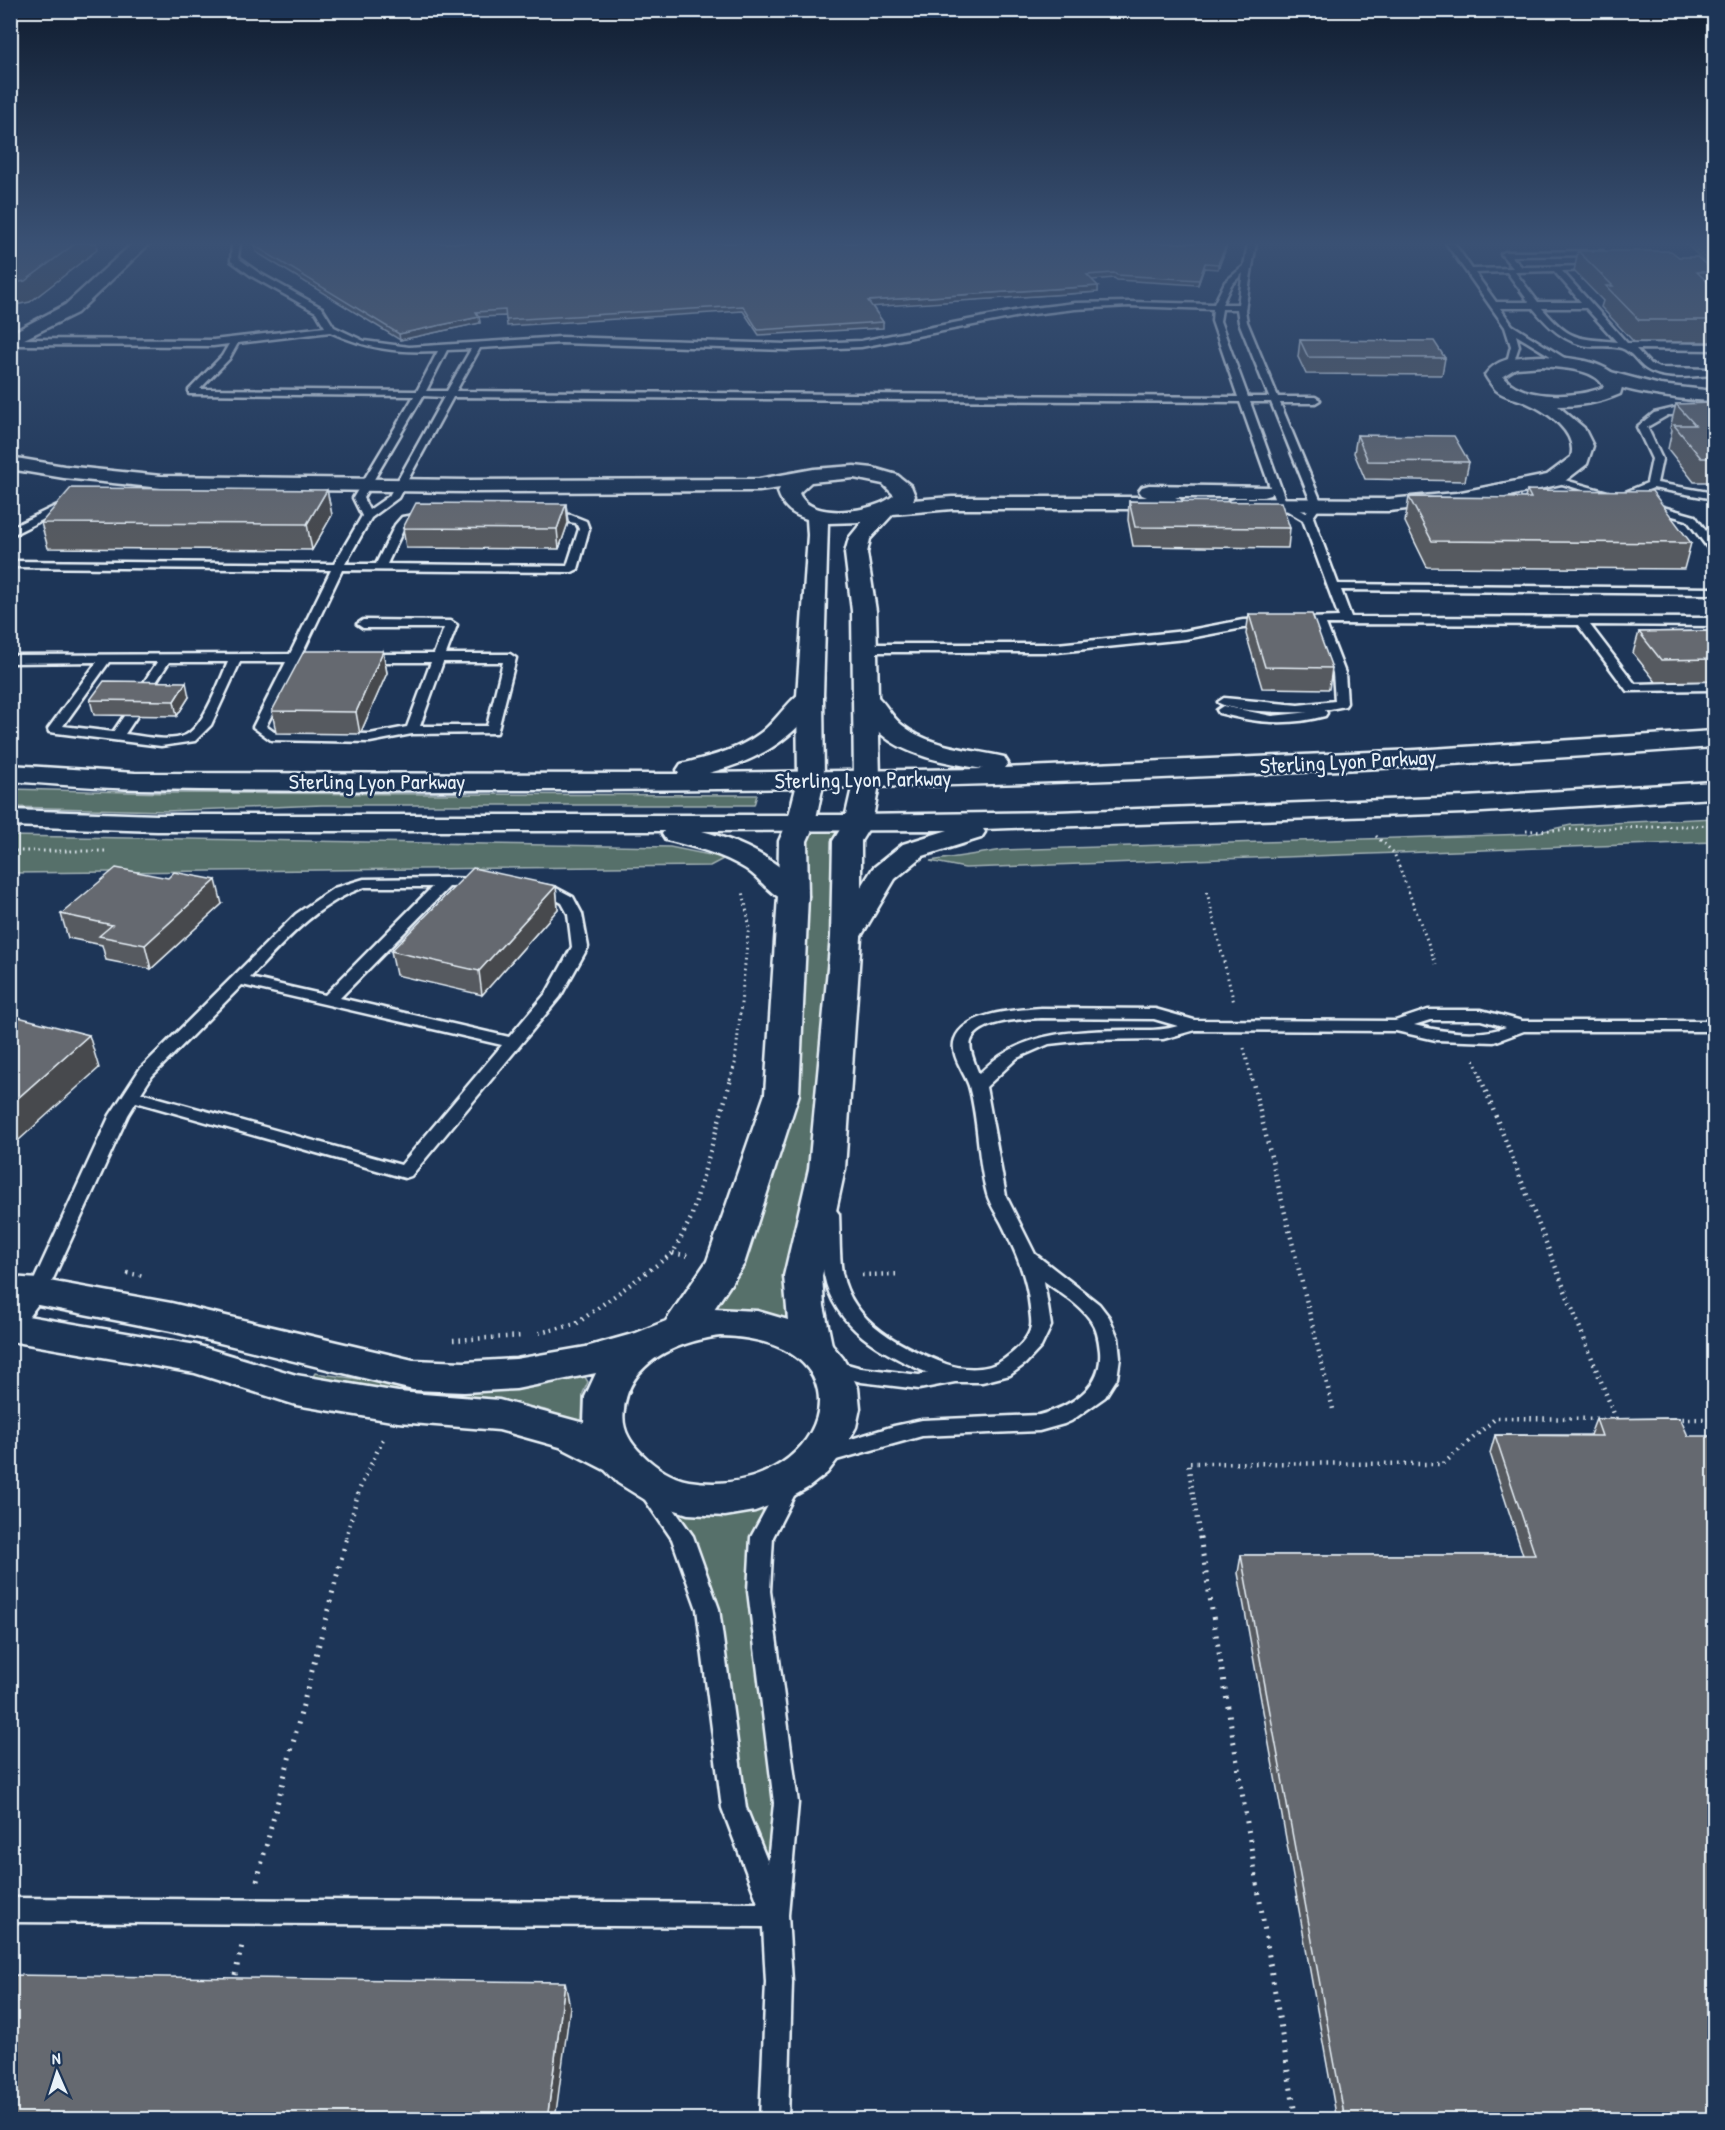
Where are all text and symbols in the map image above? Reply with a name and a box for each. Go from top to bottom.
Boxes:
street label: Sterling Lyon Parkway [1259,741,1437,781]
street label: Sterling Lyon Parkway [774,762,952,796]
street label: Sterling Lyon Parkway [289,766,465,796]
north arrow [27,2043,87,2103]
text: N [51,2047,62,2069]

